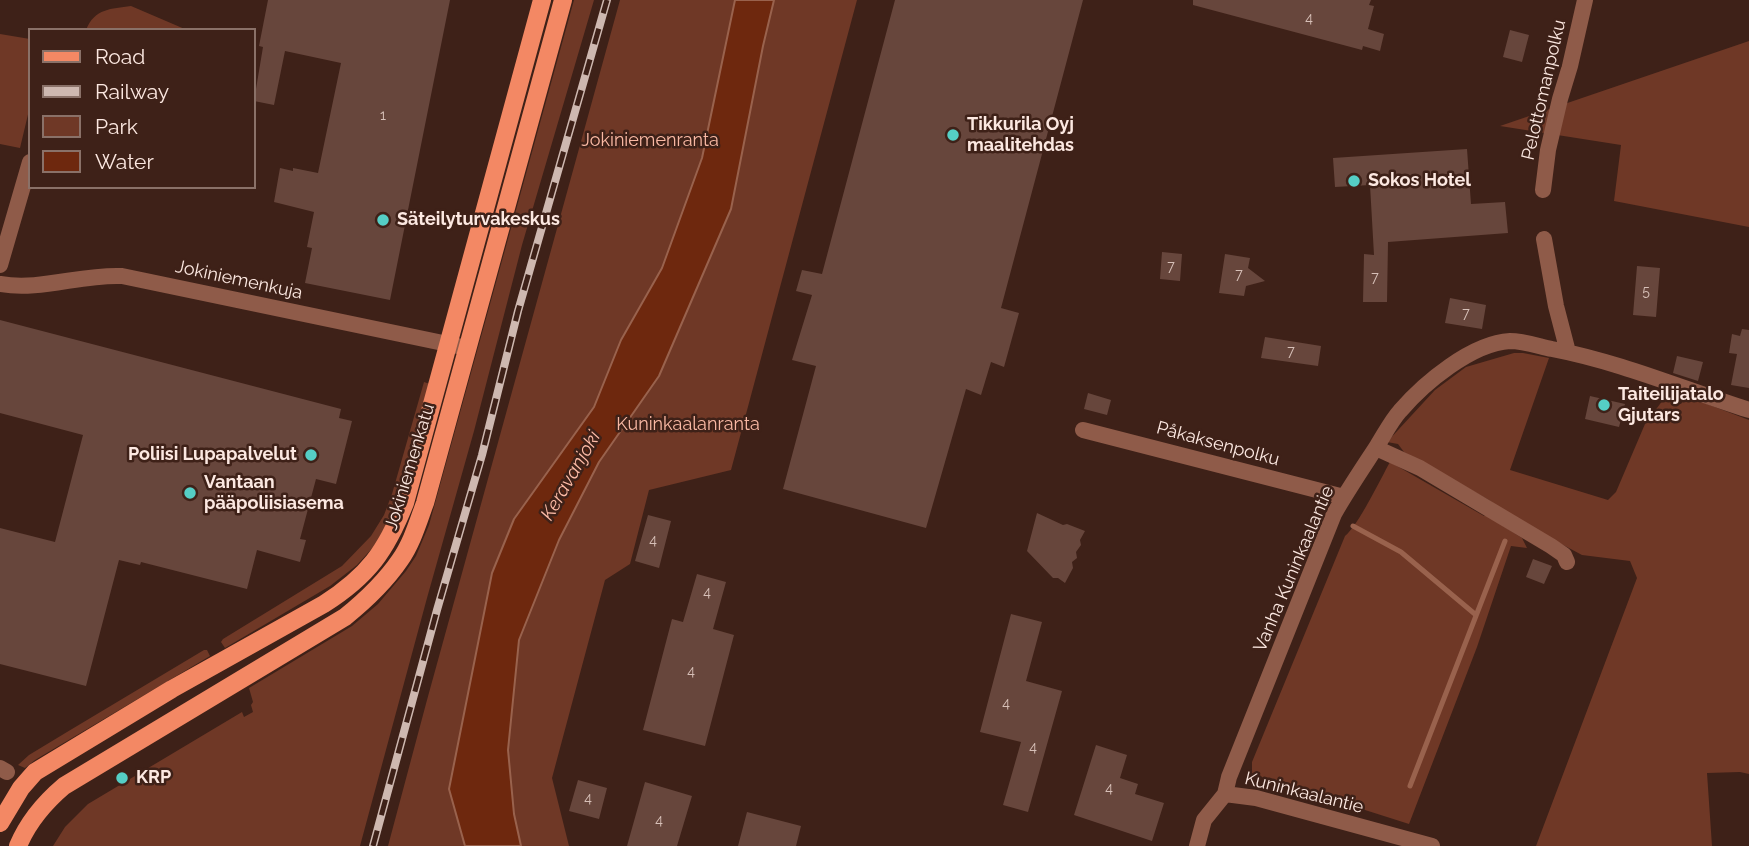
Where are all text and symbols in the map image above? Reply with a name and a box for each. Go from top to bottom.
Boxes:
house number: 4 [1305,11,1313,27]
street label: Pelottomanpolku [1517,18,1571,162]
legend [28,28,256,189]
text: Road [95,44,145,69]
text: Railway [95,79,169,104]
house number: 1 [380,108,386,124]
text: Park [95,114,138,139]
place label: Tikkurila Oyj maalitehdas [967,114,1074,156]
marker: Tikkurila Oyj maalitehdas [945,127,961,143]
park label: Jokiniemenranta [581,130,719,152]
text: Water [95,149,154,174]
place label: Sokos Hotel [1368,170,1471,192]
marker: Sokos Hotel [1346,173,1362,189]
place label: Säteilyturvakeskus [397,209,560,231]
marker: Säteilyturvakeskus [375,212,391,228]
street label: Jokiniemenkuja [173,256,305,304]
house number: 7 [1167,259,1175,275]
house number: 7 [1235,267,1243,283]
house number: 7 [1371,270,1379,286]
house number: 5 [1642,284,1650,300]
house number: 7 [1462,306,1470,322]
house number: 7 [1287,344,1295,360]
place label: Taiteilijatalo Gjutars [1618,384,1724,426]
marker: Taiteilijatalo Gjutars [1596,397,1612,413]
street label: Jokiniemenkatu [380,401,440,533]
park label: Kuninkaalanranta [616,414,760,436]
street label: Påkaksenpolku [1154,417,1282,471]
water label: Keravanjoki [536,427,606,525]
place label: Poliisi Lupapalvelut [128,444,297,466]
marker: Poliisi Lupapalvelut [303,447,319,463]
place label: Vantaan pääpoliisiasema [204,472,344,514]
street label: Vanha Kuninkaalantie [1249,483,1339,655]
marker: Vantaan pääpoliisiasema [182,485,198,501]
house number: 4 [649,533,657,549]
house number: 4 [703,585,711,601]
house number: 4 [687,664,695,680]
house number: 4 [1002,696,1010,712]
house number: 4 [1029,740,1037,756]
place label: KRP [136,767,171,789]
street label: Kuninkaalantie [1242,768,1366,818]
marker: KRP [114,770,130,786]
house number: 4 [1105,781,1113,797]
house number: 4 [584,791,592,807]
house number: 4 [655,813,663,829]

